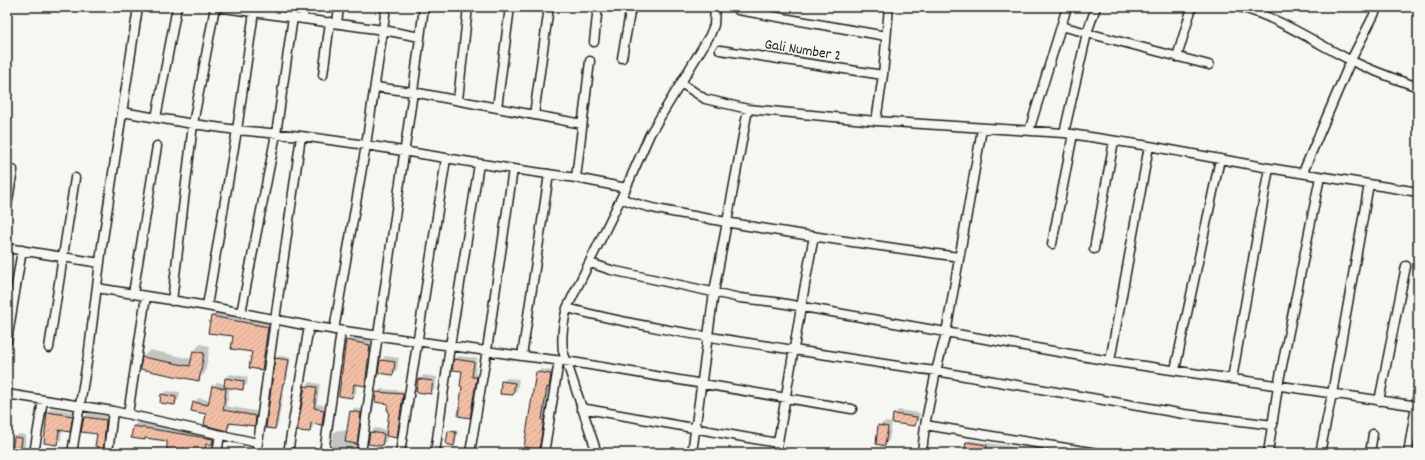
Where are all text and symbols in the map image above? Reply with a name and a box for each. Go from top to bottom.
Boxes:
street label: Gali Number 2 [763,34,843,68]

